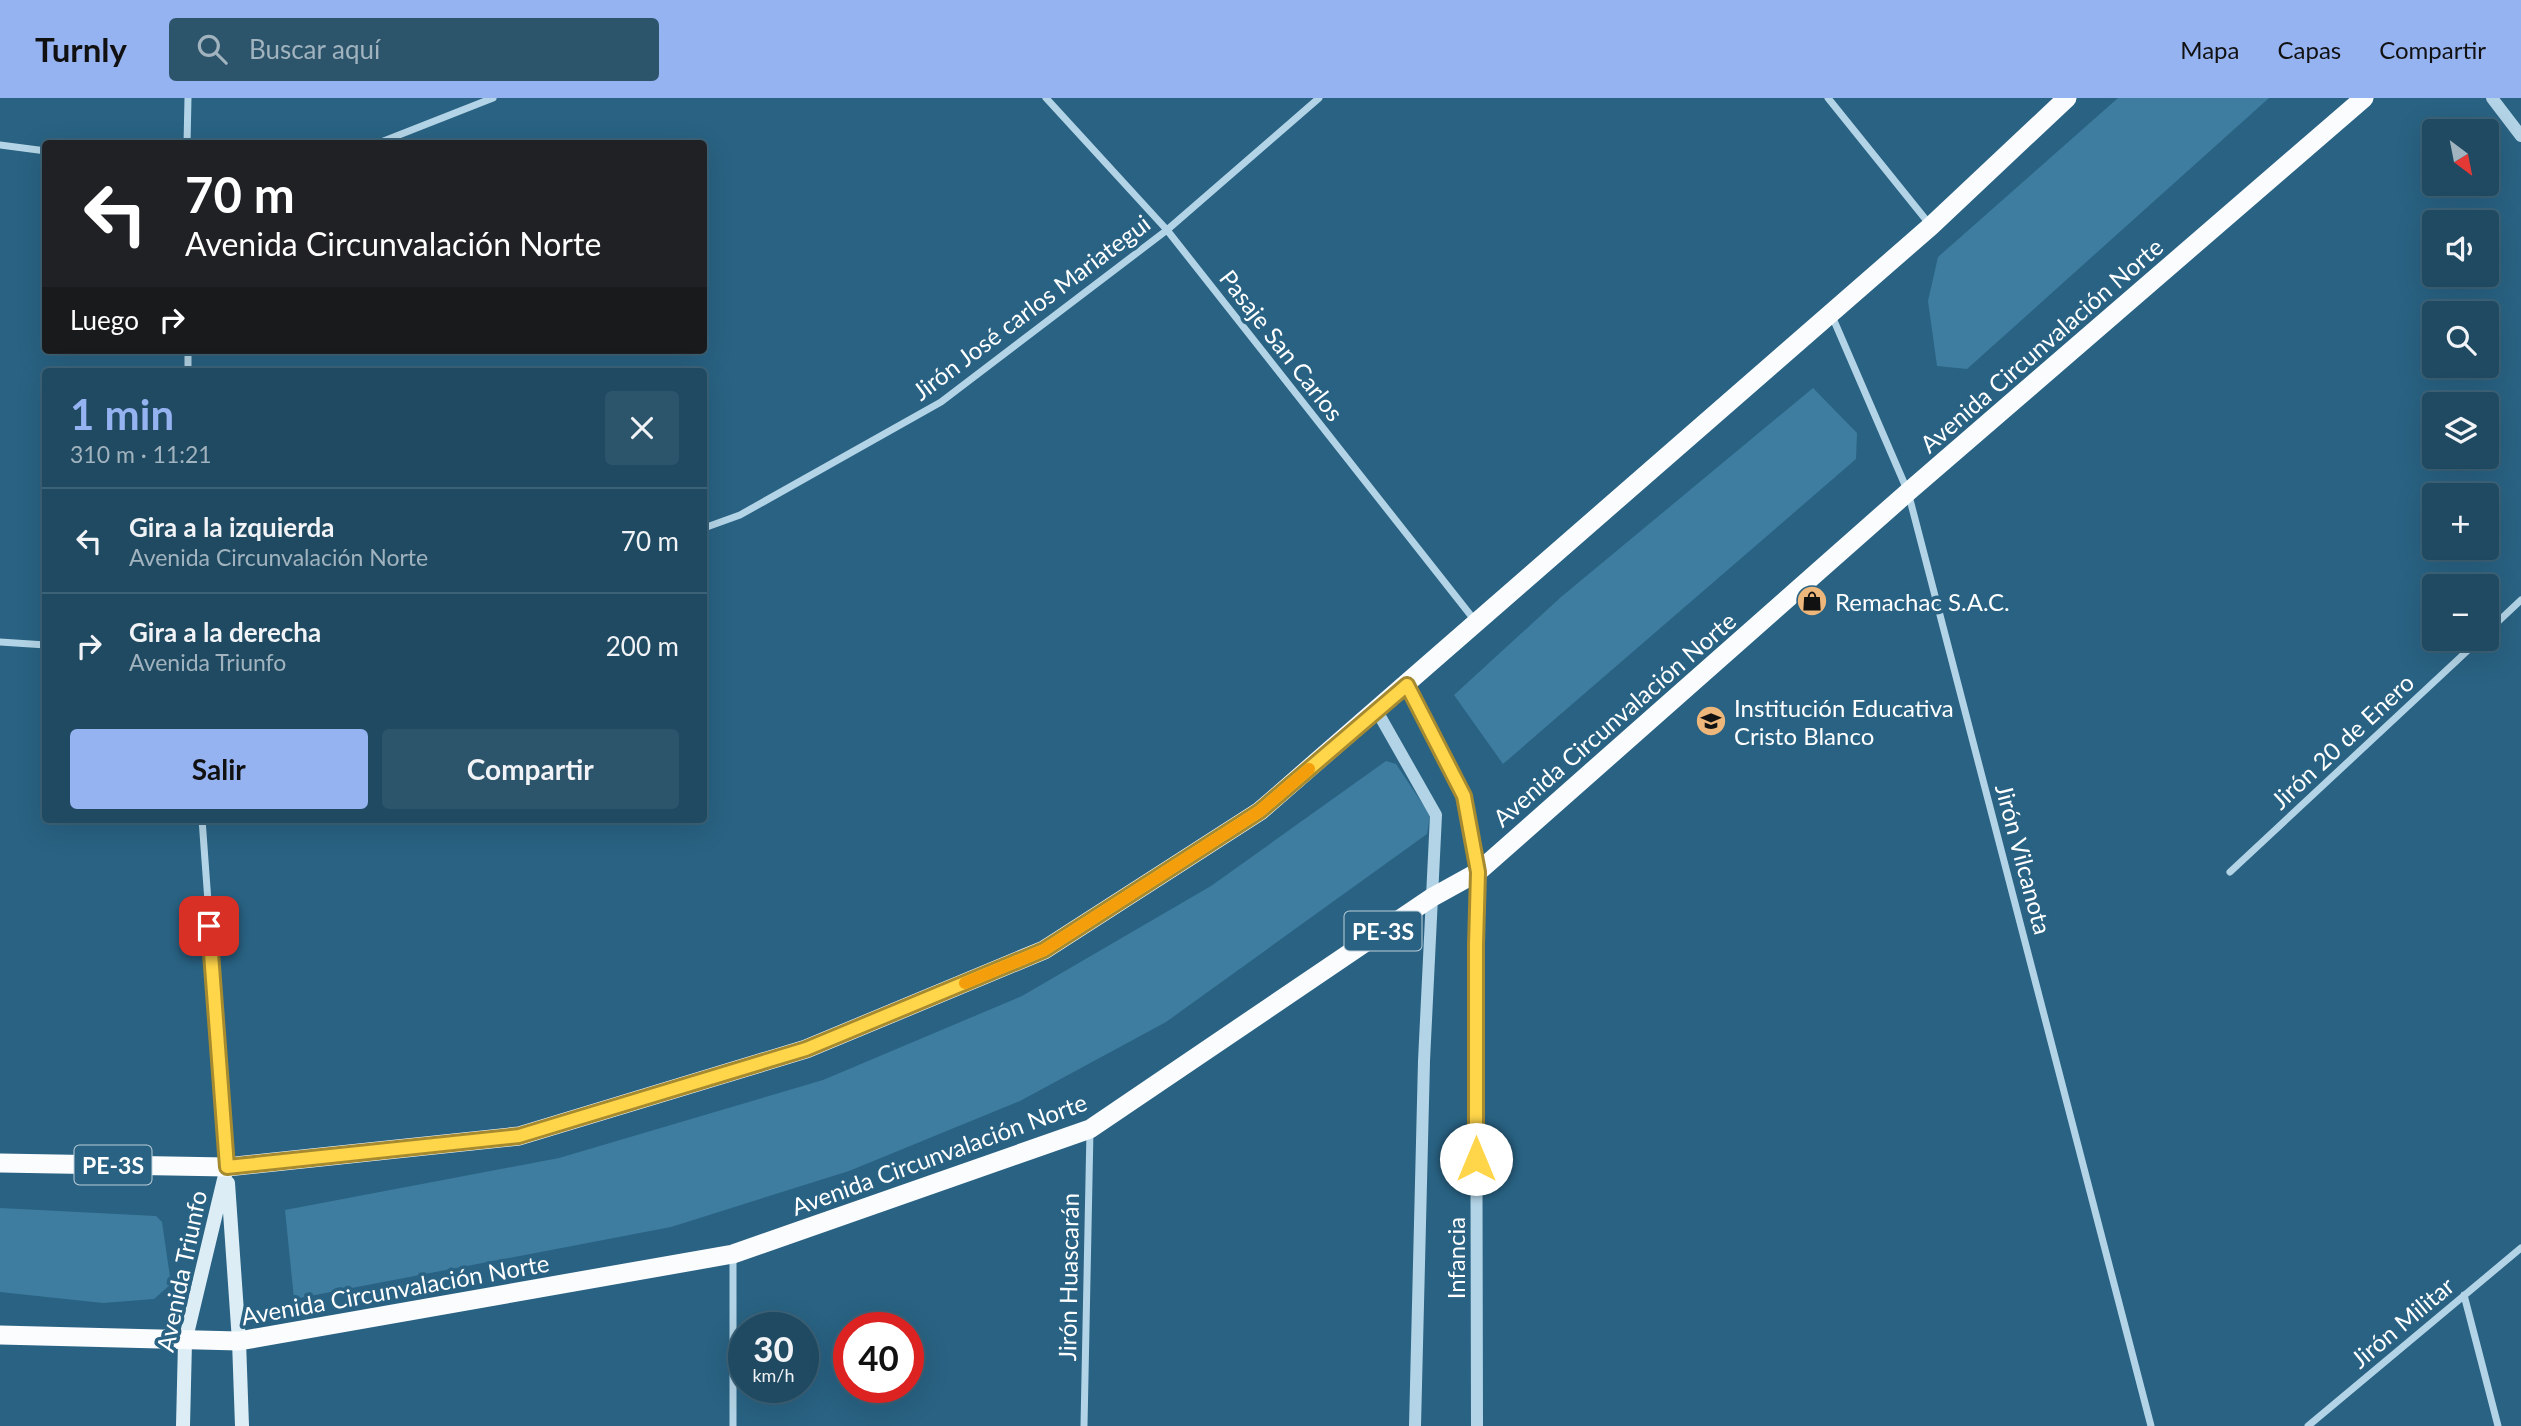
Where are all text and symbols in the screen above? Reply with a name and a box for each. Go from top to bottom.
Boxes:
search box [169,18,659,81]
text: Turnly [35,29,127,69]
icon: search [193,30,231,68]
text: Buscar aquí [249,33,380,65]
text: Mapa [2180,35,2239,64]
text: Capas [2277,35,2341,64]
text: Compartir [2379,35,2486,64]
north arrow [2422,119,2499,196]
map controls [2422,119,2499,651]
text: 70 m [185,165,295,223]
icon: left [70,168,161,259]
street label: Jirón José carlos Mariategui [907,208,1155,406]
button: sound [2422,210,2499,287]
text: Avenida Circunvalación Norte [185,224,601,263]
street label: Avenida Circunvalación Norte [1914,232,2168,458]
street label: Pasaje San Carlos [1214,264,1350,426]
icon: right [153,301,191,339]
button: search [2422,301,2499,378]
text: Luego [70,304,139,336]
text: 1 min [70,389,174,439]
button: close [605,391,679,465]
button: layers [2422,392,2499,469]
text: 310 m · 11:21 [70,440,212,468]
button: + [2422,483,2499,560]
text: Gira a la izquierda [129,511,335,543]
icon: left [70,522,108,560]
text: 70 m [621,525,679,557]
text: Avenida Circunvalación Norte [129,543,428,571]
button: − [2422,574,2499,651]
shop icon: Remachac S.A.C. [1795,584,1829,618]
place label: Remachac S.A.C. [1835,587,2010,616]
street label: Avenida Circunvalación Norte [1487,606,1741,832]
text: Gira a la derecha [129,616,321,648]
icon: right [70,627,108,665]
text: 200 m [606,630,679,662]
text: Avenida Triunfo [129,648,286,676]
street label: Jirón 20 de Enero [2265,667,2419,815]
place label: Institución Educativa Cristo Blanco [1734,693,1954,750]
school or university icon: Institución Educativa Cristo Blanco [1694,704,1728,738]
button: Salir [70,729,368,809]
button: Compartir [382,729,679,809]
street label: Jirón Vilcanota [1990,781,2058,937]
pin [179,896,239,956]
icon: arrive [190,907,228,945]
road number: PE-3S [1344,912,1422,950]
street label: Avenida Circunvalación Norte [787,1087,1091,1221]
position arrow [1439,1122,1513,1196]
road number: PE-3S [74,1146,152,1184]
street label: Avenida Triunfo [150,1188,212,1354]
street label: Jirón Huascarán [1052,1193,1084,1361]
street label: Infancia [1441,1217,1470,1299]
street label: Avenida Circunvalación Norte [239,1248,551,1330]
street label: Jirón Militar [2345,1270,2460,1373]
speed limit sign: 40 [833,1312,924,1403]
text: 30 [753,1327,794,1369]
text: km/h [752,1364,795,1386]

